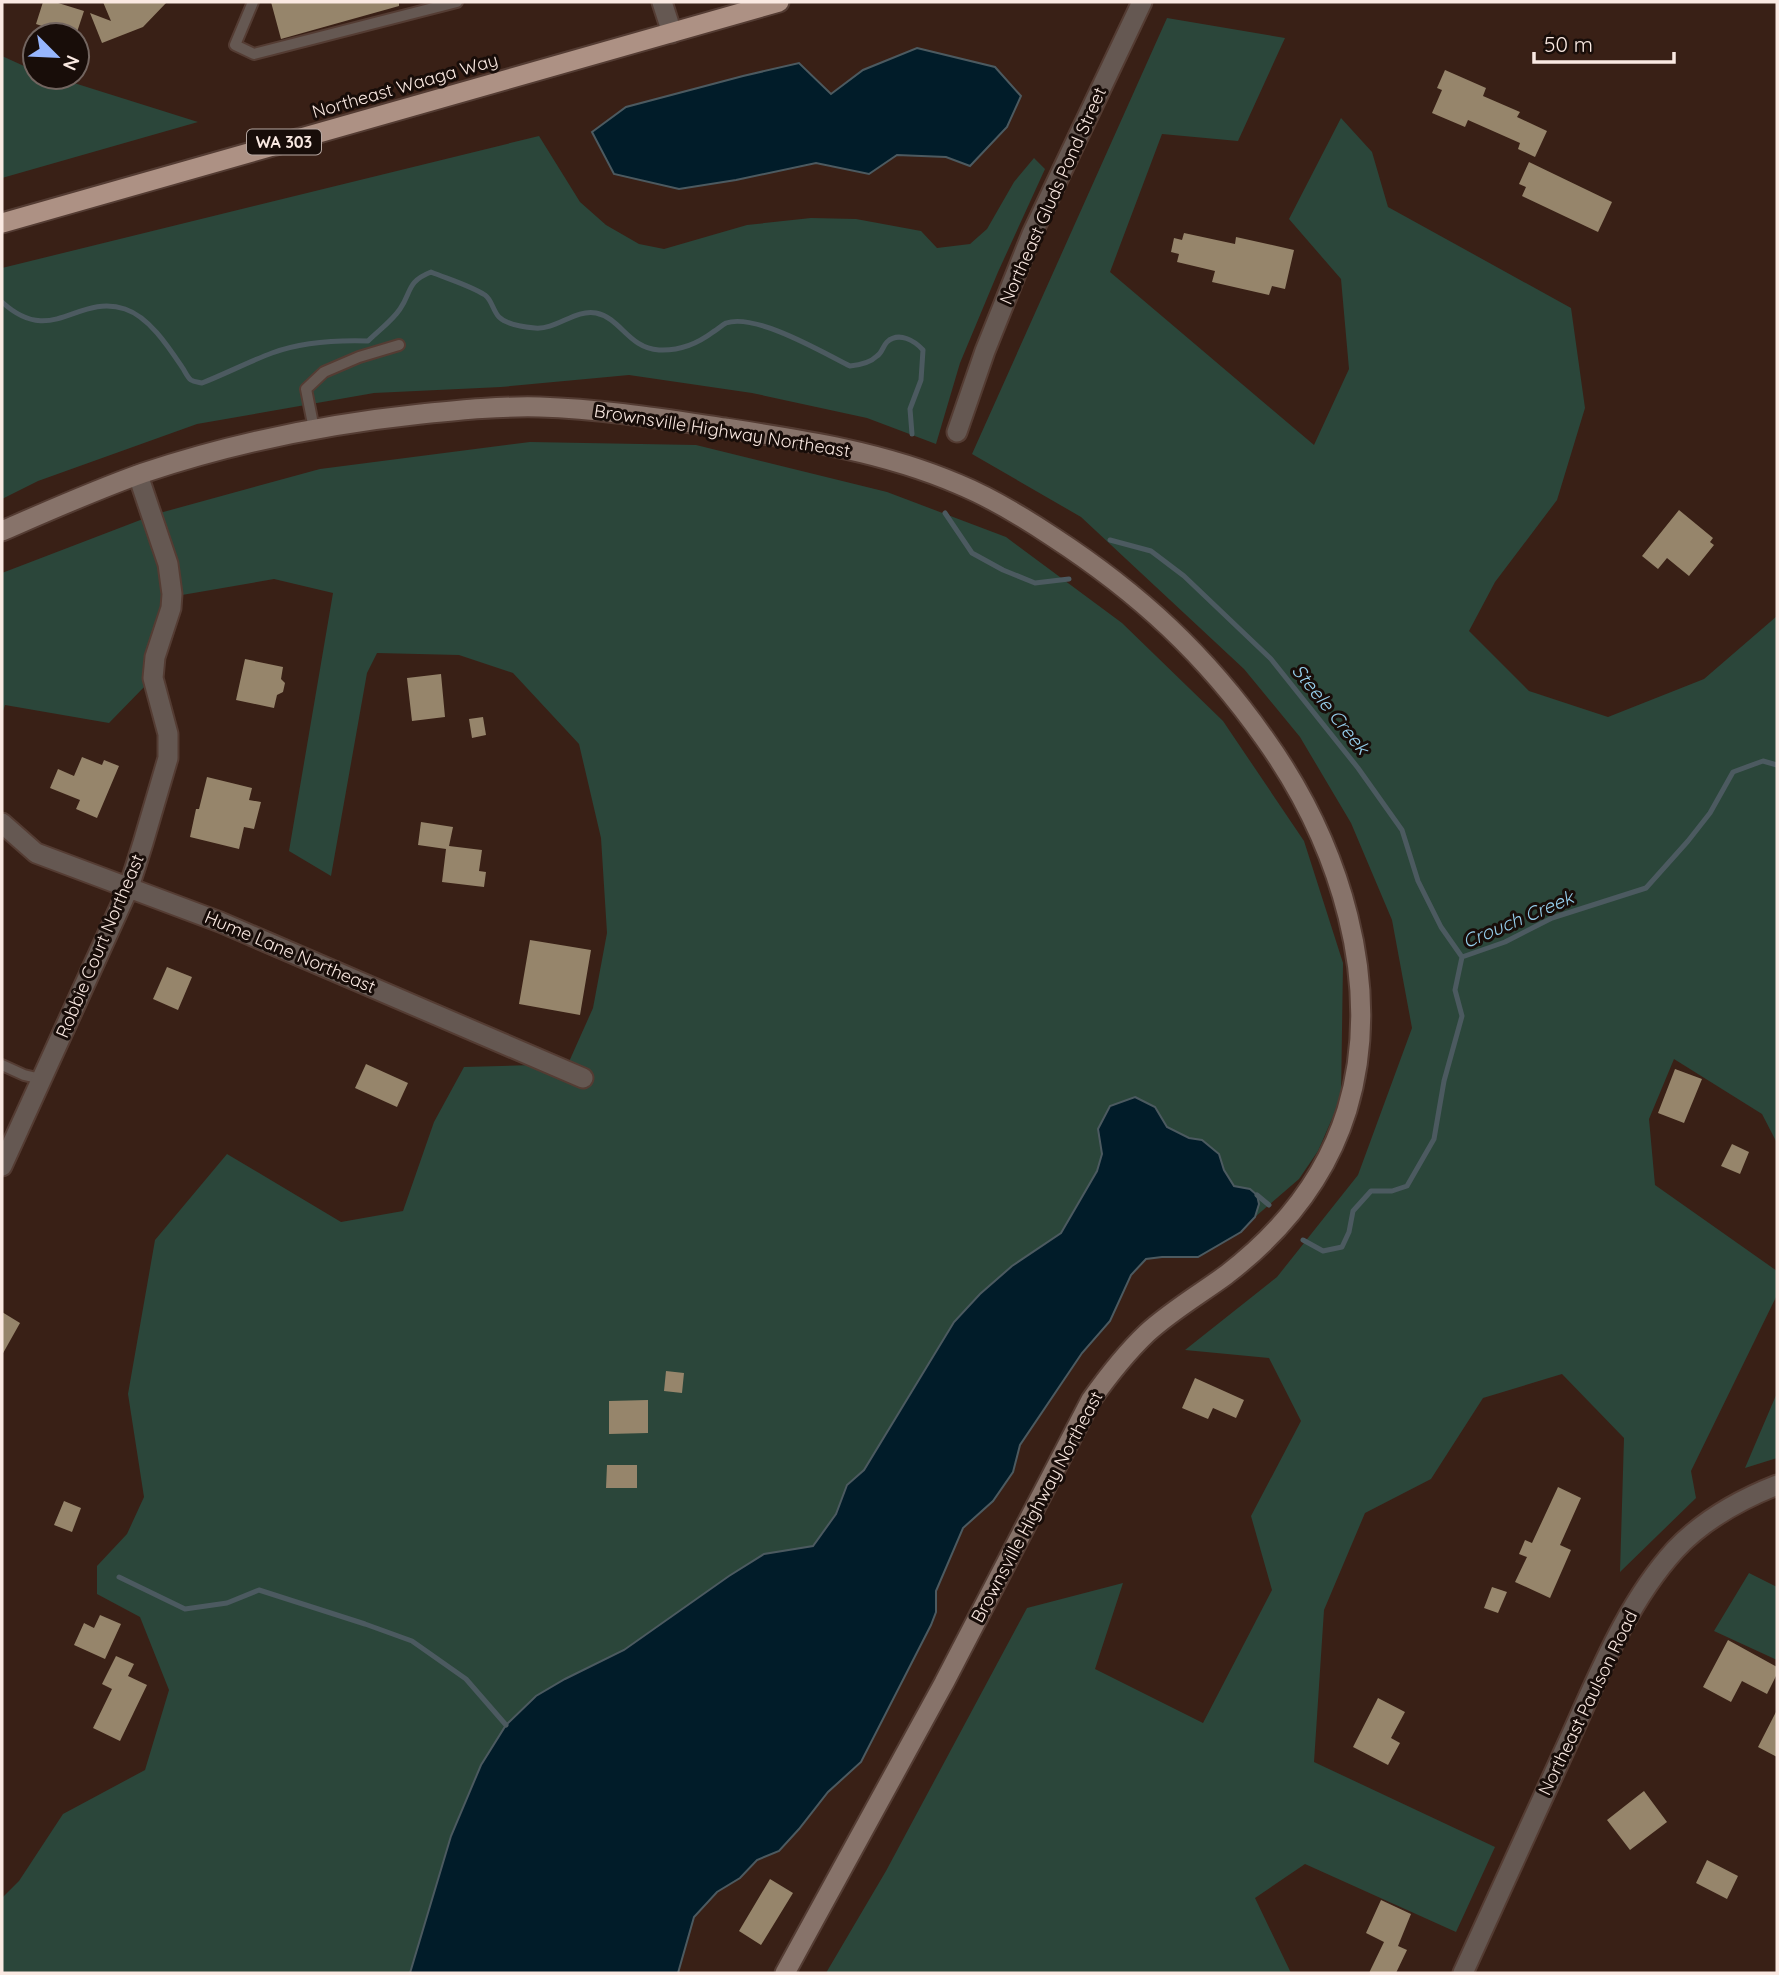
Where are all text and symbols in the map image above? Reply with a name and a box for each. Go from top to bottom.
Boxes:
north arrow [21,21,91,91]
scale bar [1534,21,1674,65]
text: 50 m [1544,31,1593,57]
street label: Northeast Waaga Way [309,48,501,123]
text: N [58,52,85,74]
street label: Northeast Gluds Pond Street [994,83,1111,308]
road number: WA 303 [247,130,321,154]
street label: Brownsville Highway Northeast [592,399,852,462]
water label: Steele Creek [1287,659,1376,761]
street label: Robbie Court Northeast [50,850,149,1041]
water label: Crouch Creek [1459,884,1579,953]
street label: Hume Lane Northeast [201,905,379,998]
street label: Brownsville Highway Northeast [966,1387,1107,1626]
street label: Northeast Paulson Road [1533,1607,1642,1799]

